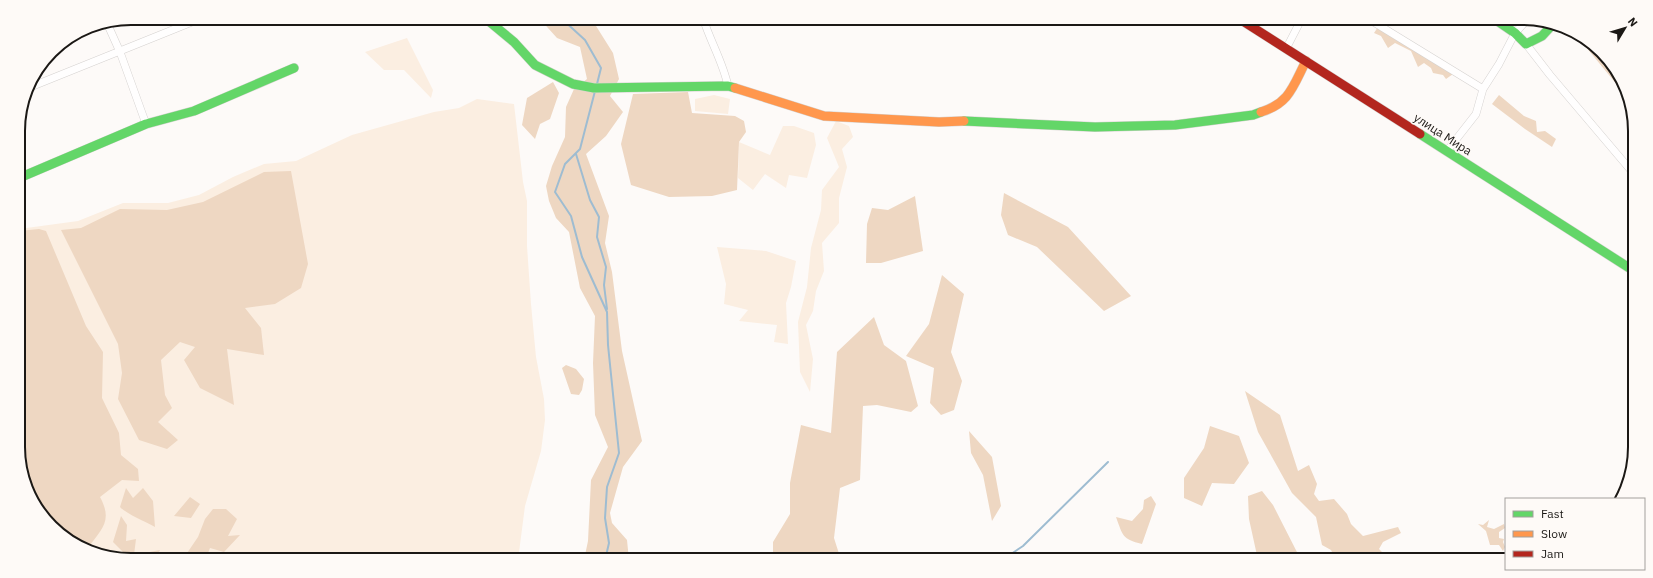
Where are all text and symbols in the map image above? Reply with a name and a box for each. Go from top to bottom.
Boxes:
north arrow [1605,8,1645,48]
text: N [1625,14,1641,29]
street label: улица Мира [1411,110,1475,159]
legend [1505,498,1645,570]
text: Fast [1541,506,1564,521]
text: Slow [1541,526,1567,541]
text: Jam [1541,546,1564,561]

